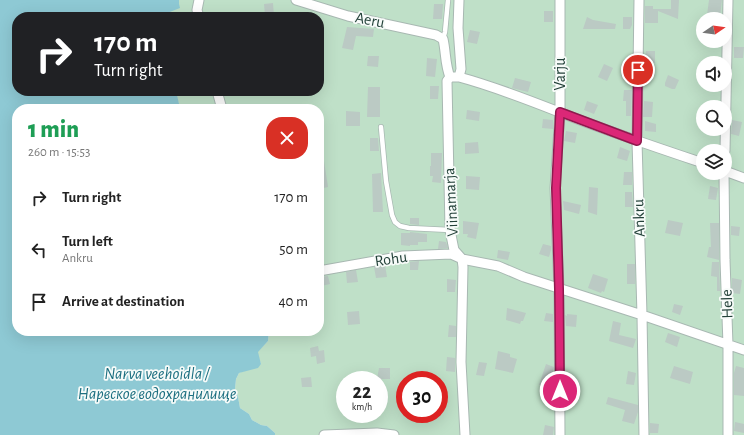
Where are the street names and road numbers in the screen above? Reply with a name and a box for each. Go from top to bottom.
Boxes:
street label: Aeru [354,9,386,31]
street label: Varju [552,58,569,90]
street label: Viinamarja [441,167,462,237]
street label: Ankru [630,199,648,237]
street label: Rohu [374,249,408,269]
street label: Hele [718,289,736,319]

